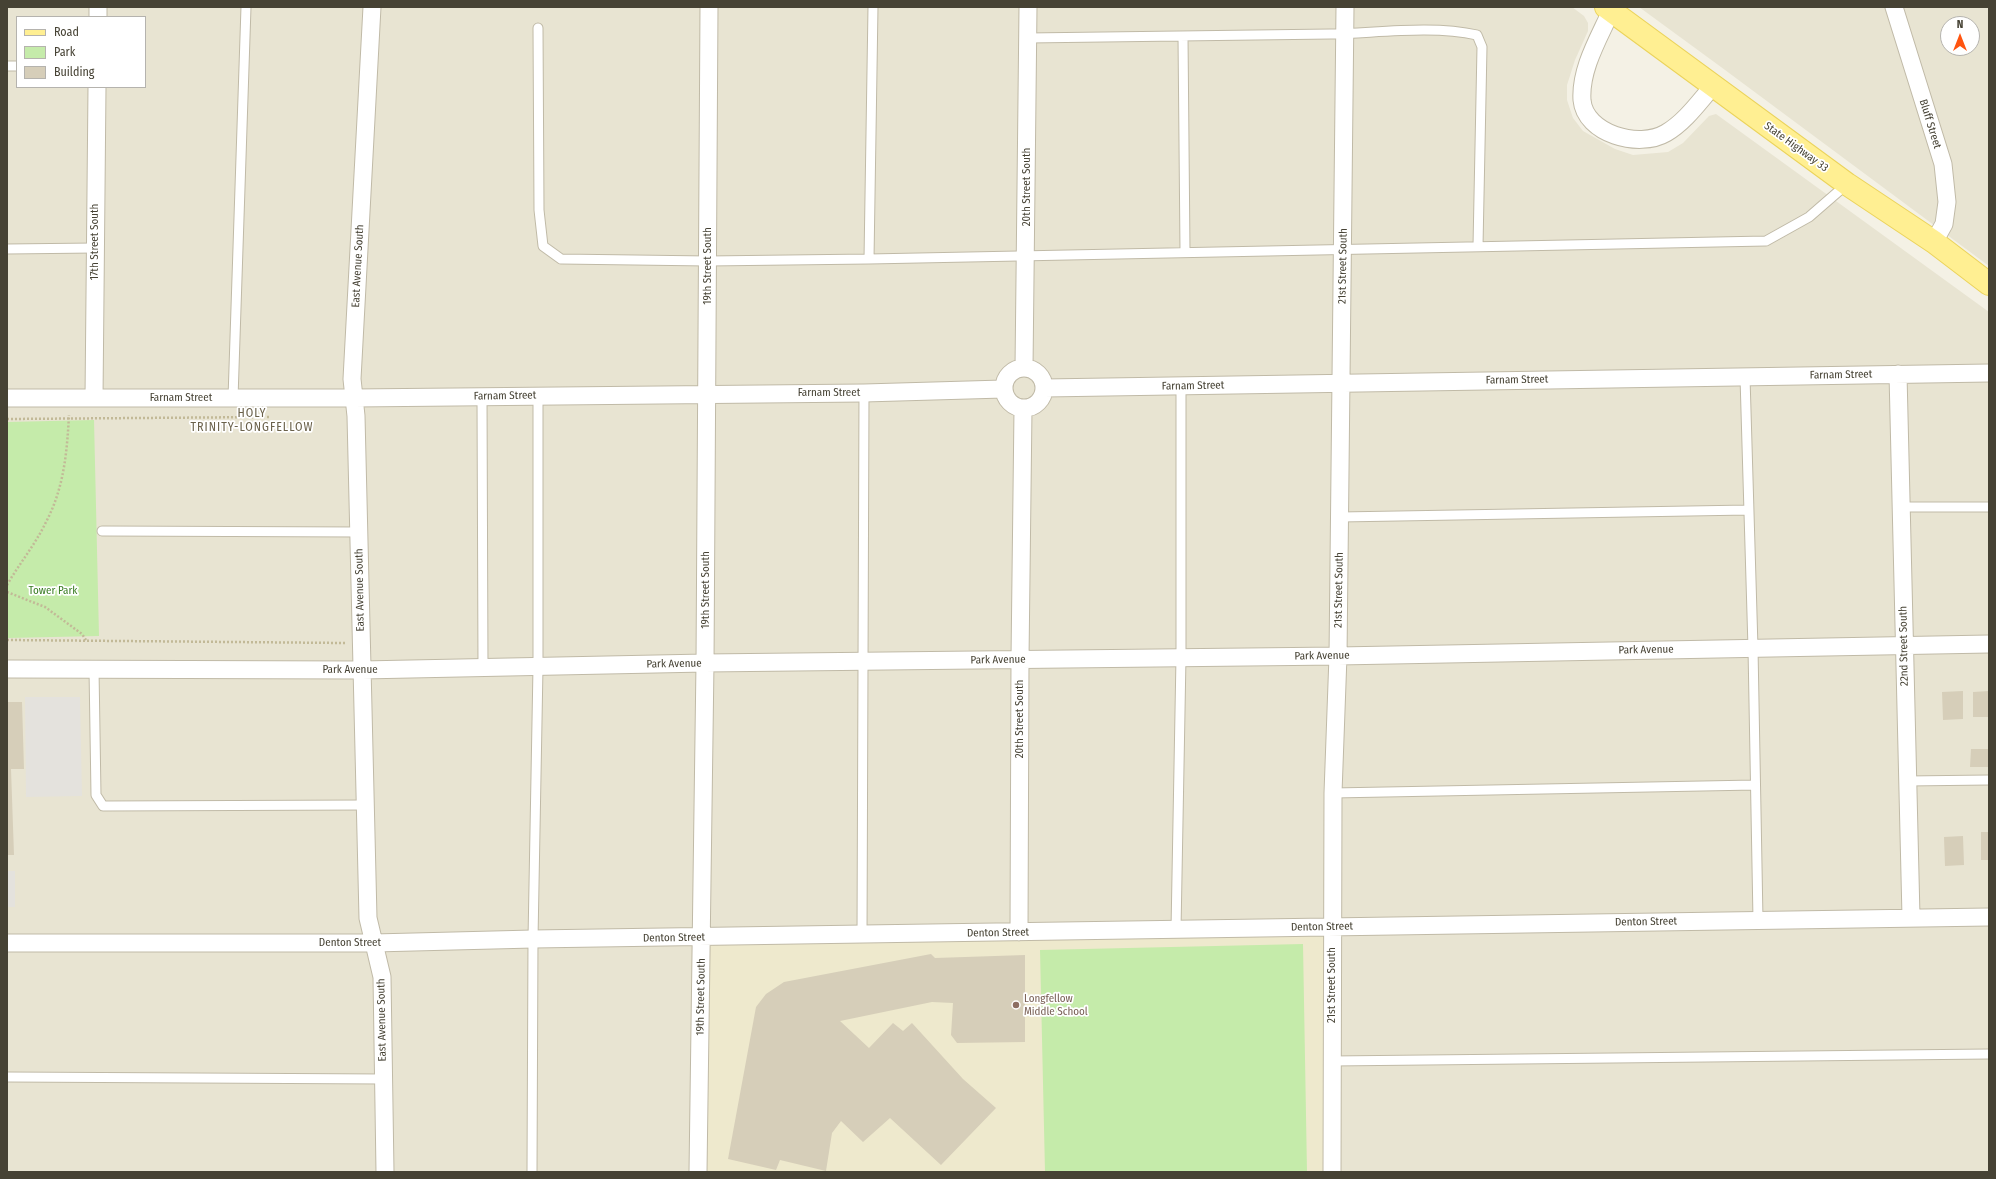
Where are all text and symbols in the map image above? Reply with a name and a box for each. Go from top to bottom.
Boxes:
legend [16,16,146,88]
north arrow [1940,16,1980,56]
text: N [1957,18,1963,31]
text: Road [54,25,79,39]
text: Park [54,45,75,59]
text: Building [54,65,94,79]
street label: Bluff Street [1916,98,1944,150]
street label: State Highway 33 [1761,119,1831,175]
street label: 20th Street South [1020,148,1034,226]
street label: 17th Street South [88,204,102,280]
street label: East Avenue South [349,224,367,308]
street label: 19th Street South [701,227,715,305]
street label: 21st Street South [1336,228,1350,304]
street label: Farnam Street [1810,368,1872,382]
street label: Farnam Street [1486,373,1548,387]
street label: Farnam Street [1162,379,1224,393]
street label: Farnam Street [798,386,860,400]
street label: Farnam Street [474,389,536,403]
street label: Farnam Street [150,391,212,405]
district label: HOLY TRINITY-LONGFELLOW [191,407,313,435]
street label: East Avenue South [353,548,367,632]
street label: 19th Street South [699,551,713,629]
street label: 21st Street South [1332,552,1346,628]
park label: Tower Park [29,584,77,598]
street label: 22nd Street South [1897,606,1911,686]
street label: Park Avenue [1618,643,1674,657]
street label: Park Avenue [1294,649,1350,663]
street label: Park Avenue [970,653,1026,667]
street label: Park Avenue [646,657,702,671]
street label: Park Avenue [322,663,378,677]
street label: 20th Street South [1013,680,1027,758]
street label: Denton Street [1615,915,1677,929]
street label: Denton Street [1291,920,1353,934]
street label: Denton Street [967,926,1029,940]
street label: Denton Street [643,931,705,945]
street label: Denton Street [319,936,381,950]
street label: 21st Street South [1325,947,1339,1023]
street label: 19th Street South [694,958,708,1036]
street label: East Avenue South [375,978,389,1062]
place label: Longfellow Middle School [1024,992,1088,1018]
marker: Longfellow Middle School [1011,1000,1021,1010]

